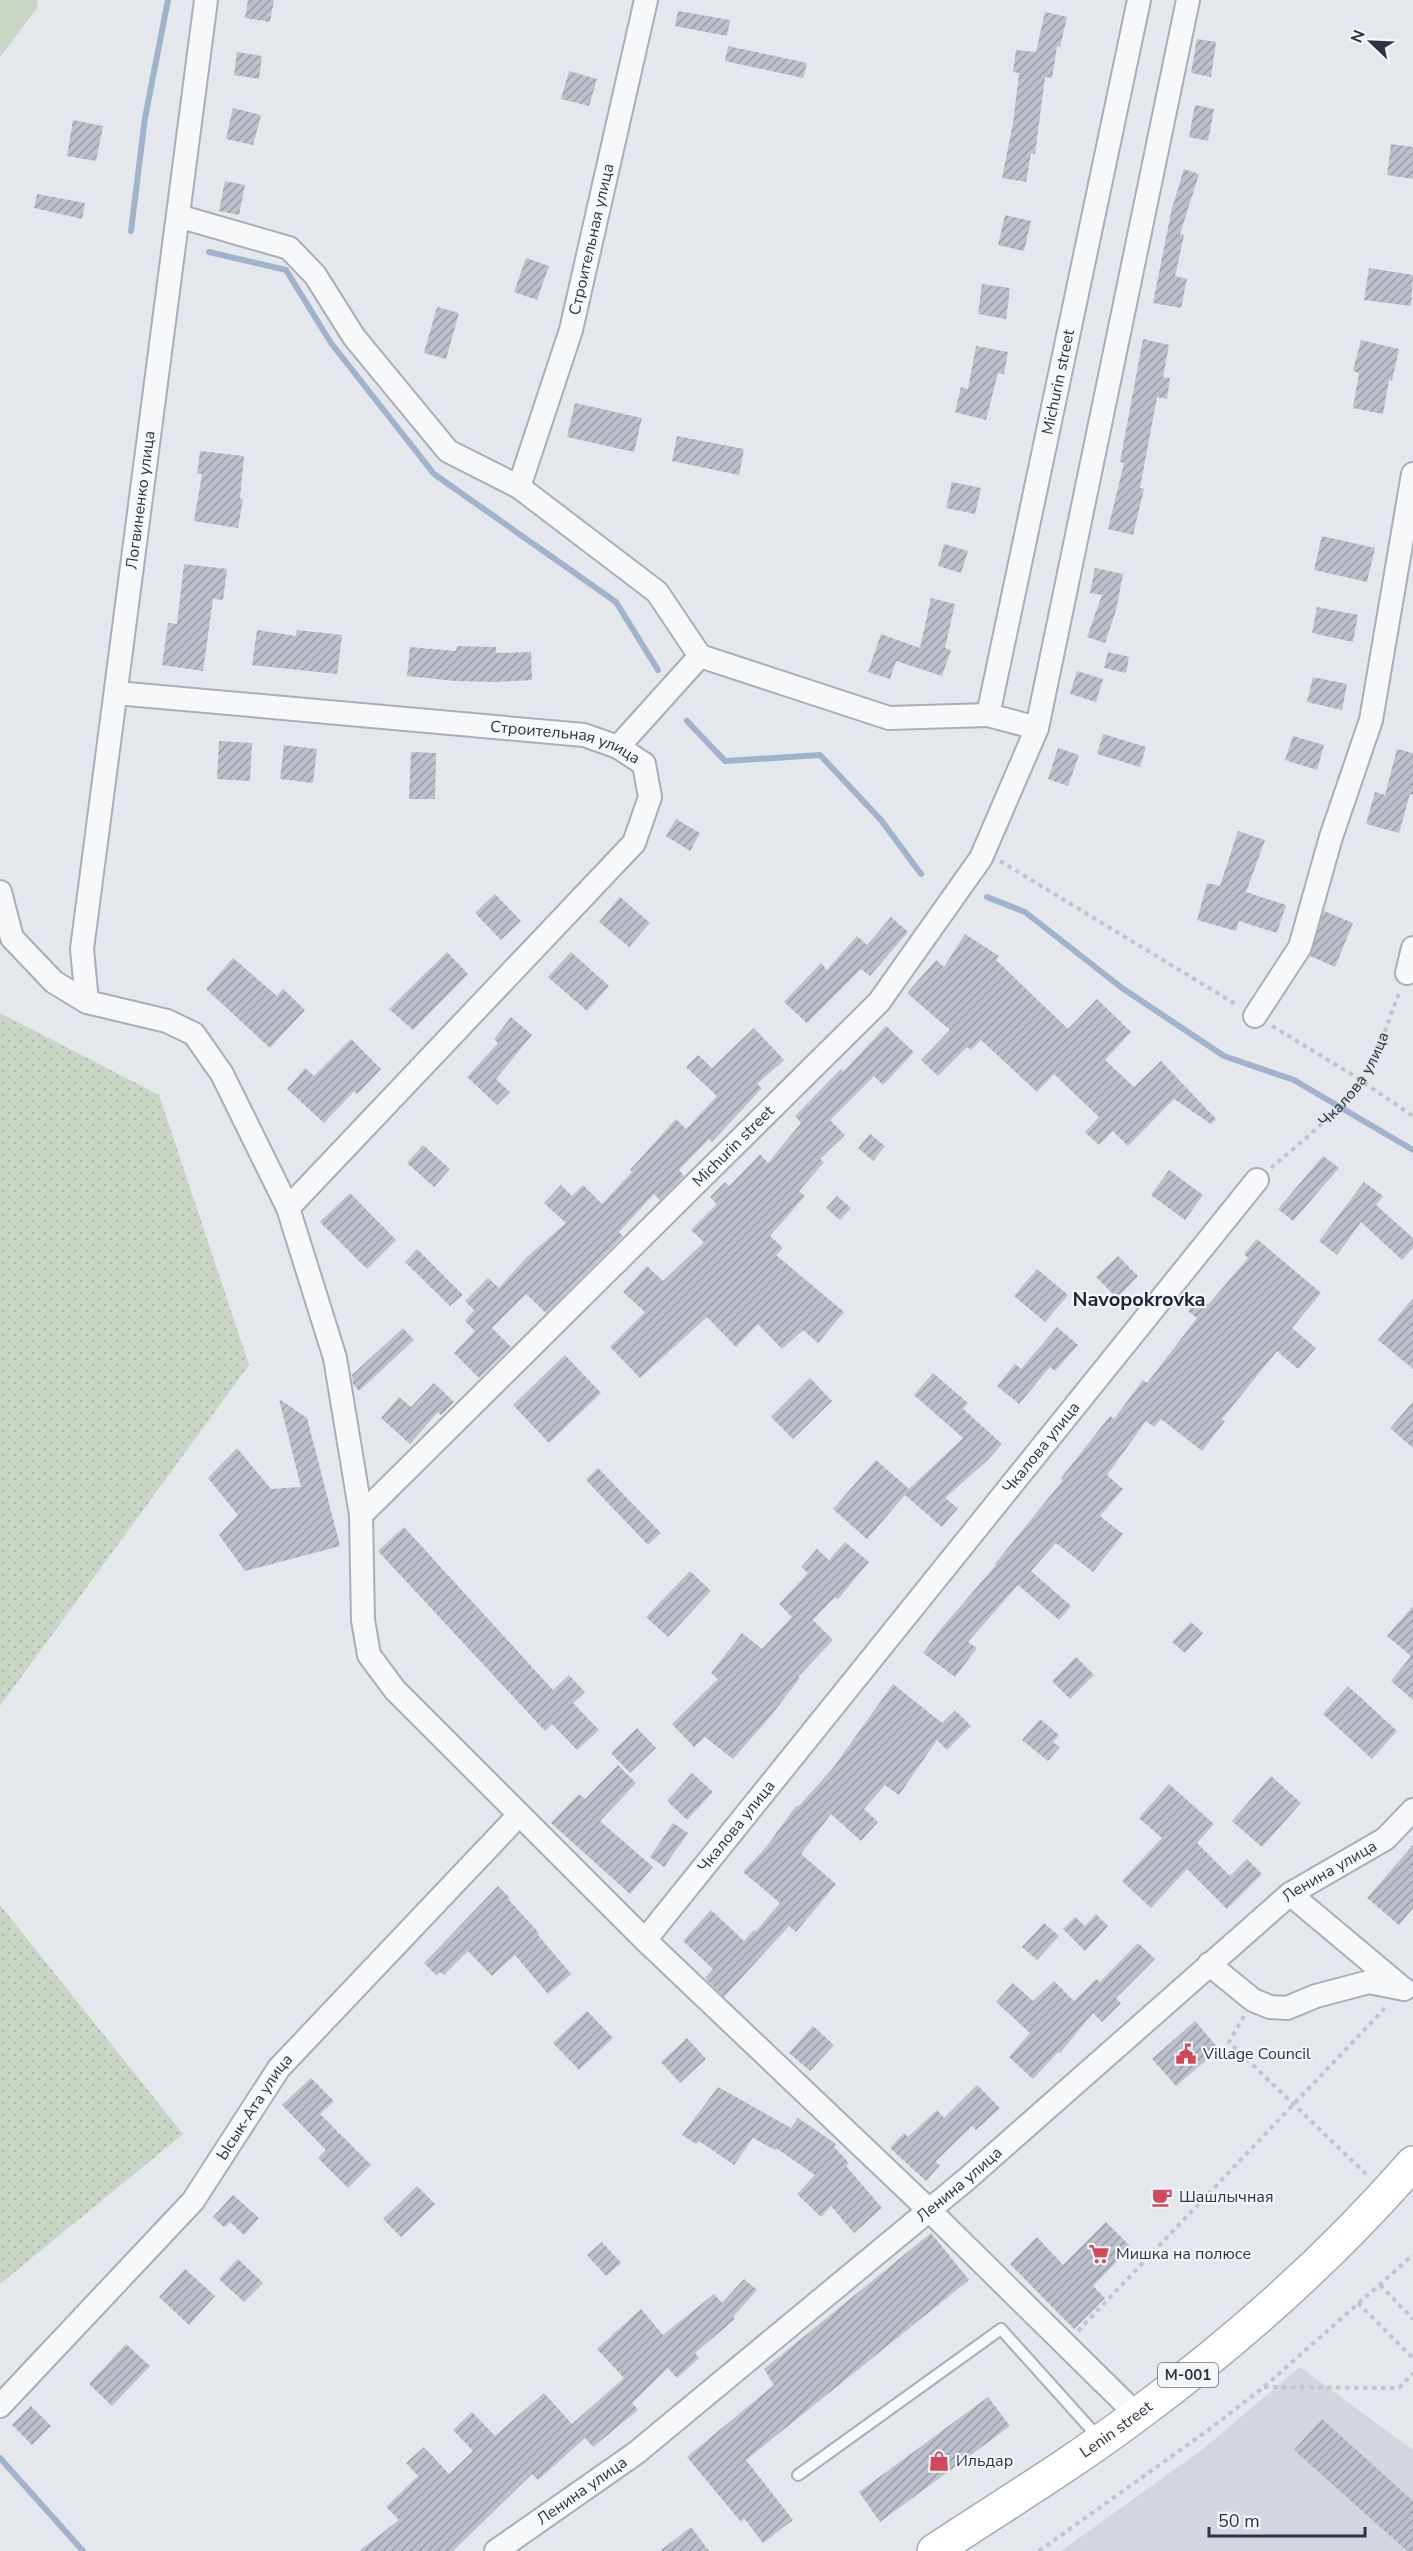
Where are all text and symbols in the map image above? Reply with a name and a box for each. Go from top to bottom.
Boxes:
north arrow [1341,12,1401,72]
text: N [1346,27,1371,46]
street label: Строительная улица [564,161,619,317]
street label: Michurin street [1036,327,1080,437]
street label: Логвиненко улица [121,429,161,571]
street label: Строительная улица [489,716,644,770]
street label: Чкалова улица [1314,1029,1395,1132]
street label: Michurin street [688,1101,779,1192]
district label: Navopokrovka [1073,1286,1206,1313]
street label: Чкалова улица [998,1397,1085,1498]
street label: Чкалова улица [693,1776,780,1877]
street label: Ленина улица [1277,1835,1381,1907]
public building icon: Village Council [1174,2042,1198,2066]
place label: Village Council [1202,2043,1311,2065]
street label: Ысык-Ата улица [211,2049,298,2164]
street label: Ленина улица [912,2142,1007,2227]
cafe icon: Шашлычная [1150,2185,1174,2209]
place label: Шашлычная [1179,2186,1274,2208]
supermarket icon: Мишка на полюсе [1087,2242,1111,2266]
place label: Мишка на полюсе [1116,2243,1251,2265]
road number: М-001 [1158,2363,1218,2387]
street label: Lenin street [1076,2396,1157,2463]
shop icon: Ильдар [927,2449,951,2473]
place label: Ильдар [956,2450,1013,2472]
street label: Ленина улица [532,2451,632,2530]
scale bar [1209,2500,1365,2538]
text: 50 m [1218,2509,1260,2533]

